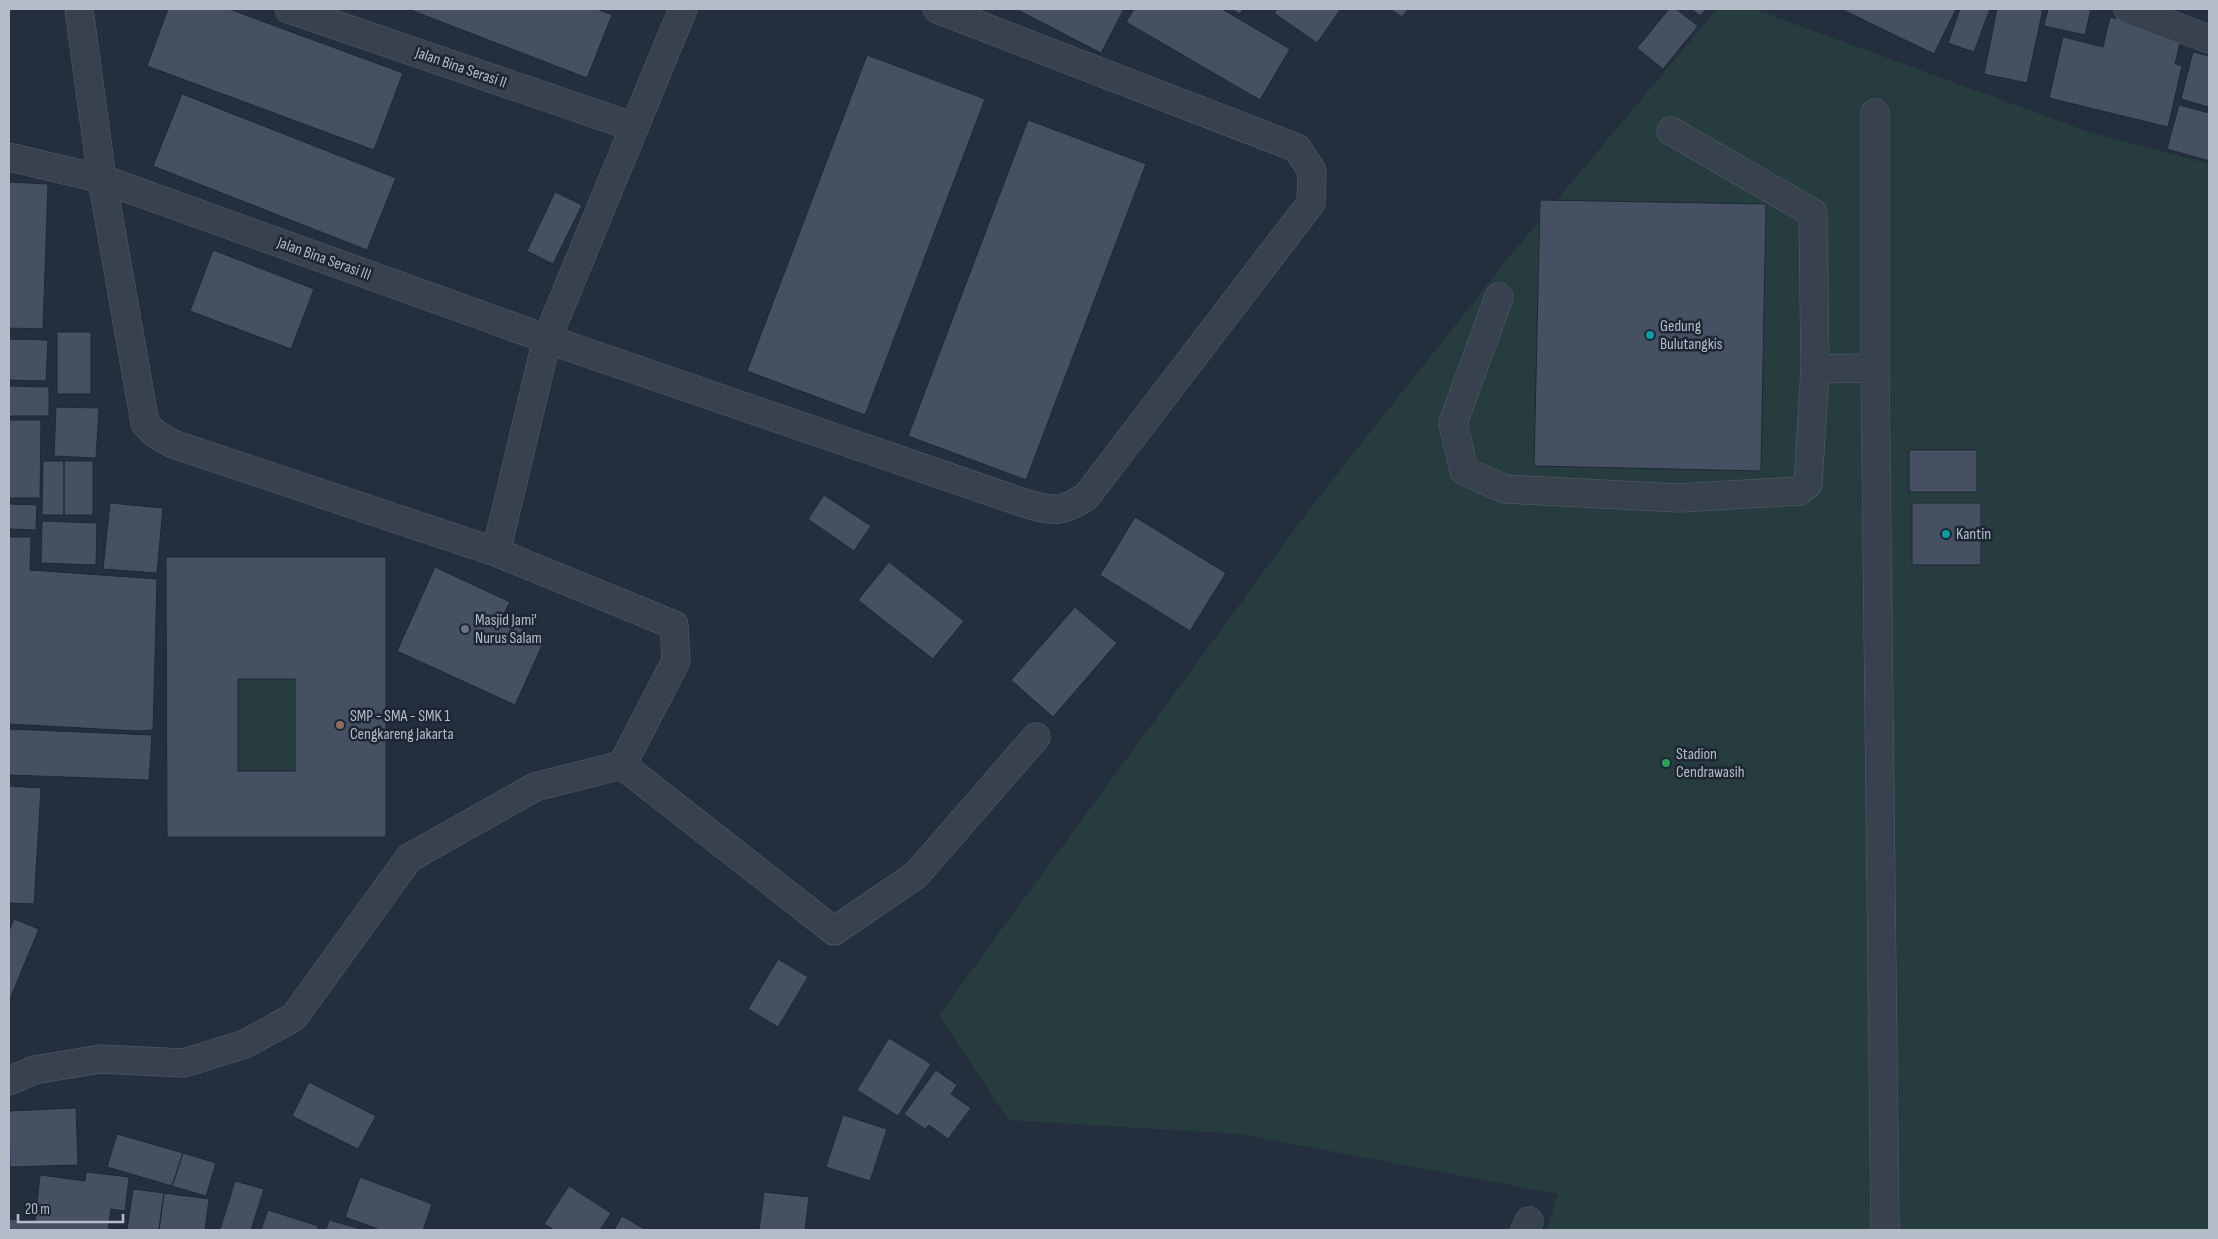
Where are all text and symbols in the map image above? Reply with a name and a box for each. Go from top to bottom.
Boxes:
street label: Jalan Bina Serasi II [412,43,509,92]
street label: Jalan Bina Serasi III [274,233,373,285]
place label: Gedung Bulutangkis [1660,317,1723,354]
marker: Gedung Bulutangkis [1644,329,1656,341]
place label: Kantin [1956,525,1991,544]
marker: Kantin [1940,528,1952,540]
place label: Masjid Jami' Nurus Salam [475,611,542,648]
marker: Masjid Jami' Nurus Salam [459,623,471,635]
place label: SMP - SMA - SMK 1 Cengkareng Jakarta [350,707,454,744]
marker: SMP - SMA - SMK 1 Cengkareng Jakarta [334,719,346,731]
place label: Stadion Cendrawasih [1676,745,1744,782]
marker: Stadion Cendrawasih [1660,757,1672,769]
scale bar [18,1192,122,1224]
text: 20 m [25,1200,50,1219]

